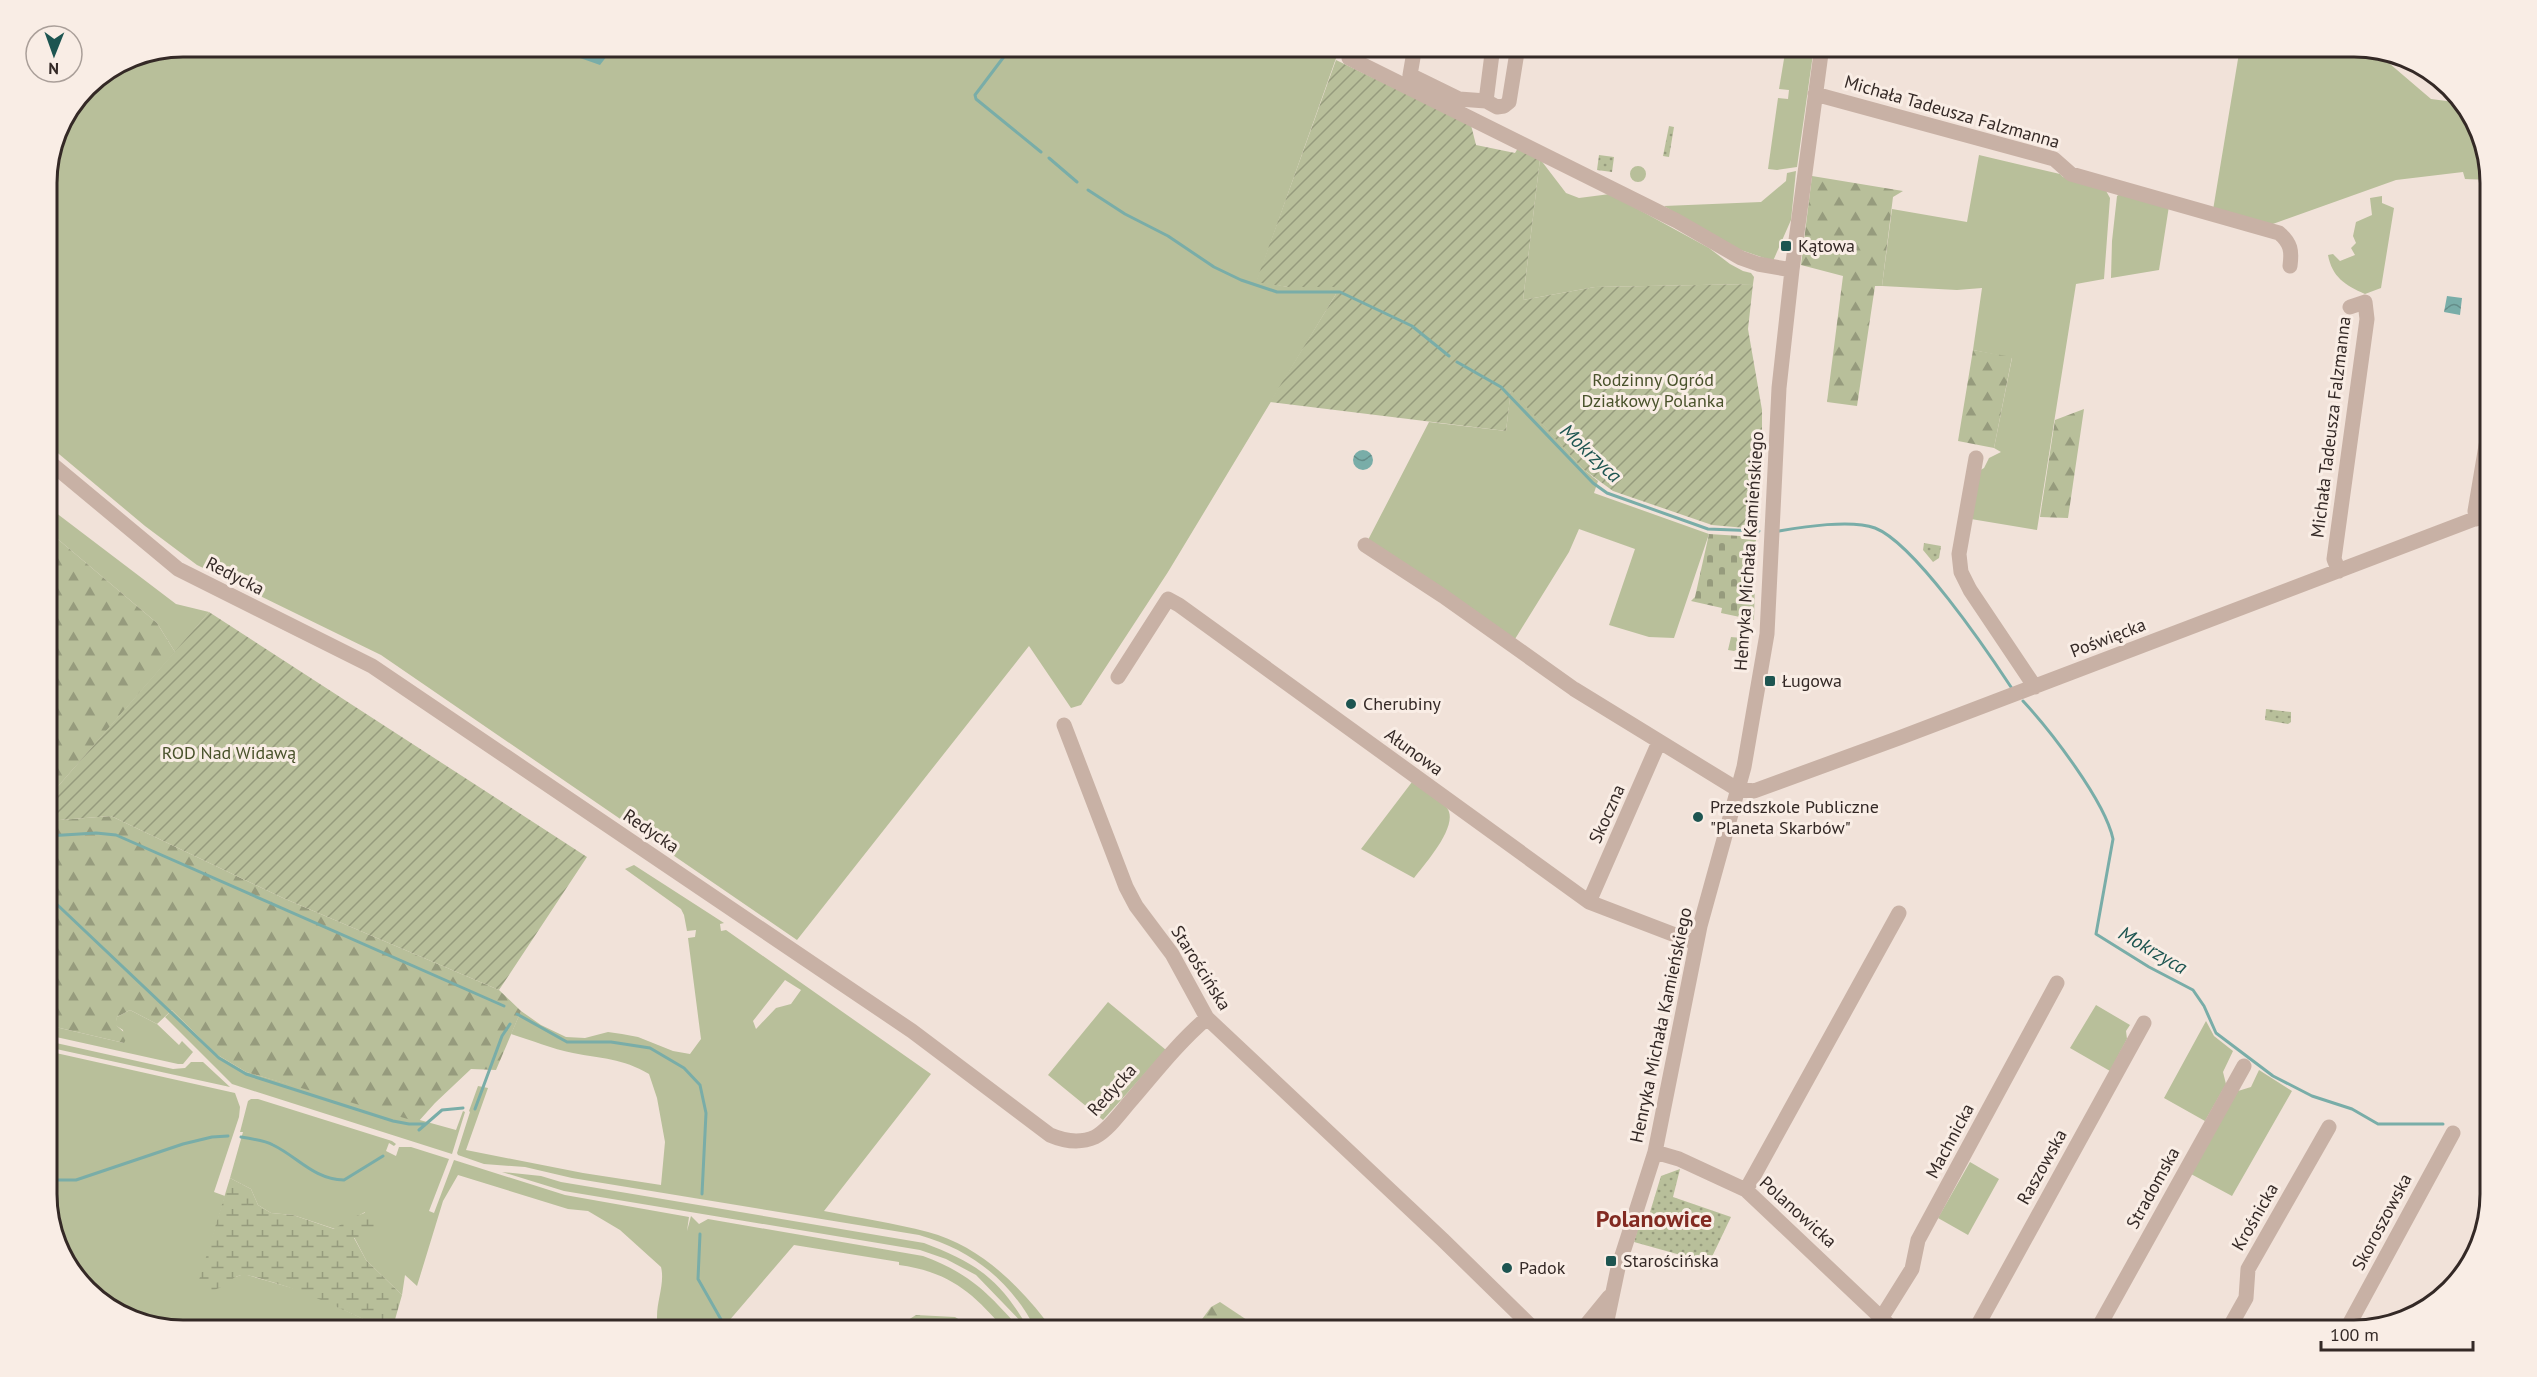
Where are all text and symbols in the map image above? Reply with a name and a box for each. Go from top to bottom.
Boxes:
north arrow [24,24,84,84]
text: N [48,59,59,79]
street label: Michała Tadeusza Falzmanna [1842,70,2062,153]
place label: Kątowa [1798,234,1855,257]
marker: Kątowa [1779,239,1793,253]
street label: Michała Tadeusza Falzmanna [2306,315,2356,539]
park label: Rodzinny Ogród Działkowy Polanka [1582,368,1724,412]
water label: Mokrzyca [1555,418,1628,488]
street label: Henryka Michała Kamieńskiego [1729,430,1768,671]
street label: Redycka [202,551,268,600]
street label: Poświęcka [2067,613,2149,662]
place label: Ługowa [1782,669,1842,692]
marker: Ługowa [1763,674,1777,688]
place label: Cherubiny [1363,692,1441,715]
marker: Cherubiny [1344,697,1358,711]
street label: Ałunowa [1380,723,1448,781]
park label: ROD Nad Widawą [162,741,296,764]
street label: Skoczna [1583,781,1630,847]
place label: Przedszkole Publiczne "Planeta Skarbów" [1710,795,1879,839]
street label: Redycka [619,804,684,858]
marker: Przedszkole Publiczne "Planeta Skarbów" [1691,810,1705,824]
street label: Henryka Michała Kamieńskiego [1624,905,1697,1145]
water label: Mokrzyca [2114,920,2192,980]
street label: Starościńska [1166,921,1237,1014]
street label: Redycka [1082,1059,1141,1121]
street label: Machnicka [1920,1099,1979,1182]
street label: Raszowska [2011,1125,2072,1208]
street label: Stradomska [2121,1143,2184,1233]
street label: Skoroszowska [2346,1169,2417,1274]
street label: Polanowicka [1755,1171,1842,1252]
street label: Krośnicka [2226,1179,2283,1255]
district label: Polanowice [1596,1203,1712,1234]
place label: Starościńska [1623,1249,1719,1272]
marker: Starościńska [1604,1254,1618,1268]
place label: Padok [1519,1256,1566,1279]
marker: Padok [1500,1261,1514,1275]
scale bar [2321,1314,2472,1352]
text: 100 m [2330,1323,2379,1346]

